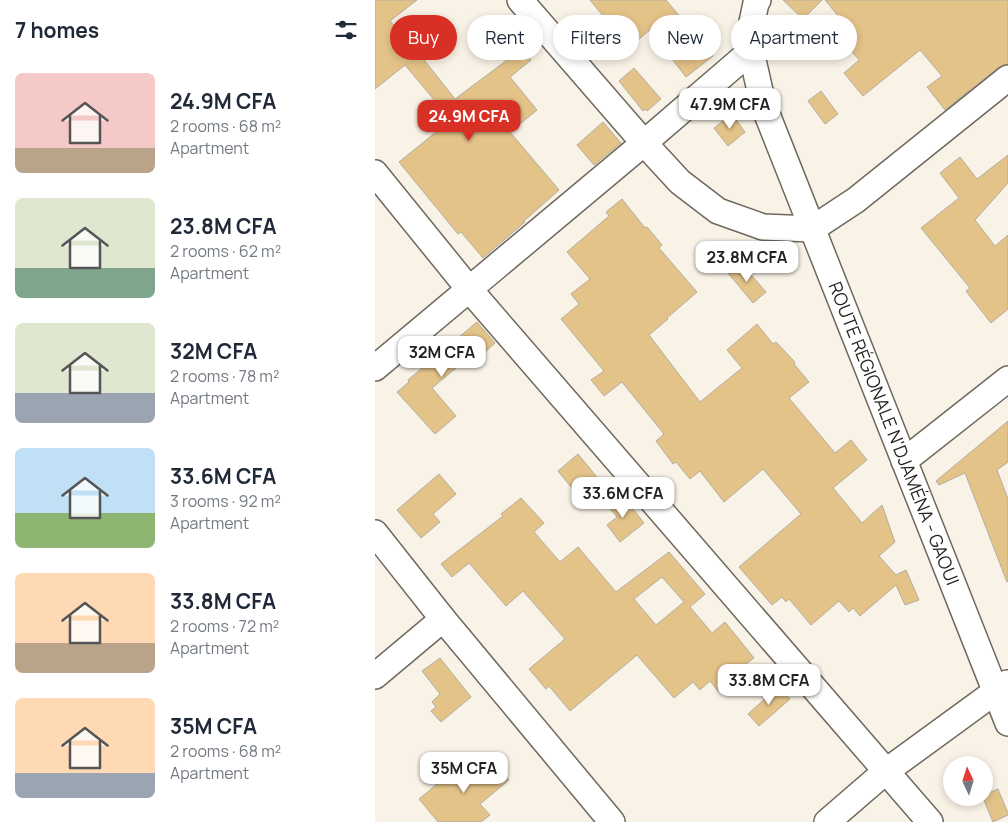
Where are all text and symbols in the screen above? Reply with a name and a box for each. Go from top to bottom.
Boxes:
chip: Buy [390,15,457,60]
chip: Rent [467,15,543,60]
chip: Filters [553,15,639,60]
chip: New [649,15,721,60]
chip: Apartment [731,15,857,60]
text: 7 homes [15,16,99,44]
icon: filters [332,16,360,44]
text: 24.9M CFA [170,87,276,115]
pin: 47.9M CFA [673,88,787,130]
icon: home [55,93,115,153]
text: 47.9M CFA [690,93,770,115]
pin: 24.9M CFA [412,100,526,142]
text: 24.9M CFA [428,105,510,127]
text: 2 rooms · 68 m² [170,115,281,137]
text: Apartment [170,137,249,159]
text: 23.8M CFA [170,212,276,240]
icon: home [55,218,115,278]
text: 2 rooms · 62 m² [170,240,281,262]
pin: 23.8M CFA [690,240,804,283]
text: 23.8M CFA [706,246,788,268]
text: Apartment [170,262,249,284]
street label: ROUTE RÉGIONALE N'DJAMÉNA - GAOUI [824,278,965,588]
pin: 32M CFA [396,336,488,378]
text: 32M CFA [170,337,257,365]
text: 32M CFA [409,341,475,363]
icon: home [55,343,115,403]
text: 2 rooms · 78 m² [170,365,279,387]
text: Apartment [170,387,249,409]
text: 33.6M CFA [170,462,276,490]
icon: home [55,468,115,528]
pin: 33.6M CFA [566,476,680,519]
text: 33.6M CFA [582,482,664,504]
text: 3 rooms · 92 m² [170,490,281,512]
text: Apartment [170,512,249,534]
text: 33.8M CFA [170,587,276,615]
icon: home [55,593,115,653]
text: 2 rooms · 72 m² [170,615,279,637]
text: Apartment [170,637,249,659]
pin: 33.8M CFA [712,664,826,706]
text: 33.8M CFA [729,669,809,691]
text: 35M CFA [170,712,257,740]
icon: home [55,718,115,778]
text: 2 rooms · 68 m² [170,740,281,762]
pin: 35M CFA [418,752,510,794]
north arrow [943,756,993,806]
map controls [943,756,993,806]
text: 35M CFA [431,757,497,779]
text: Apartment [170,762,249,784]

